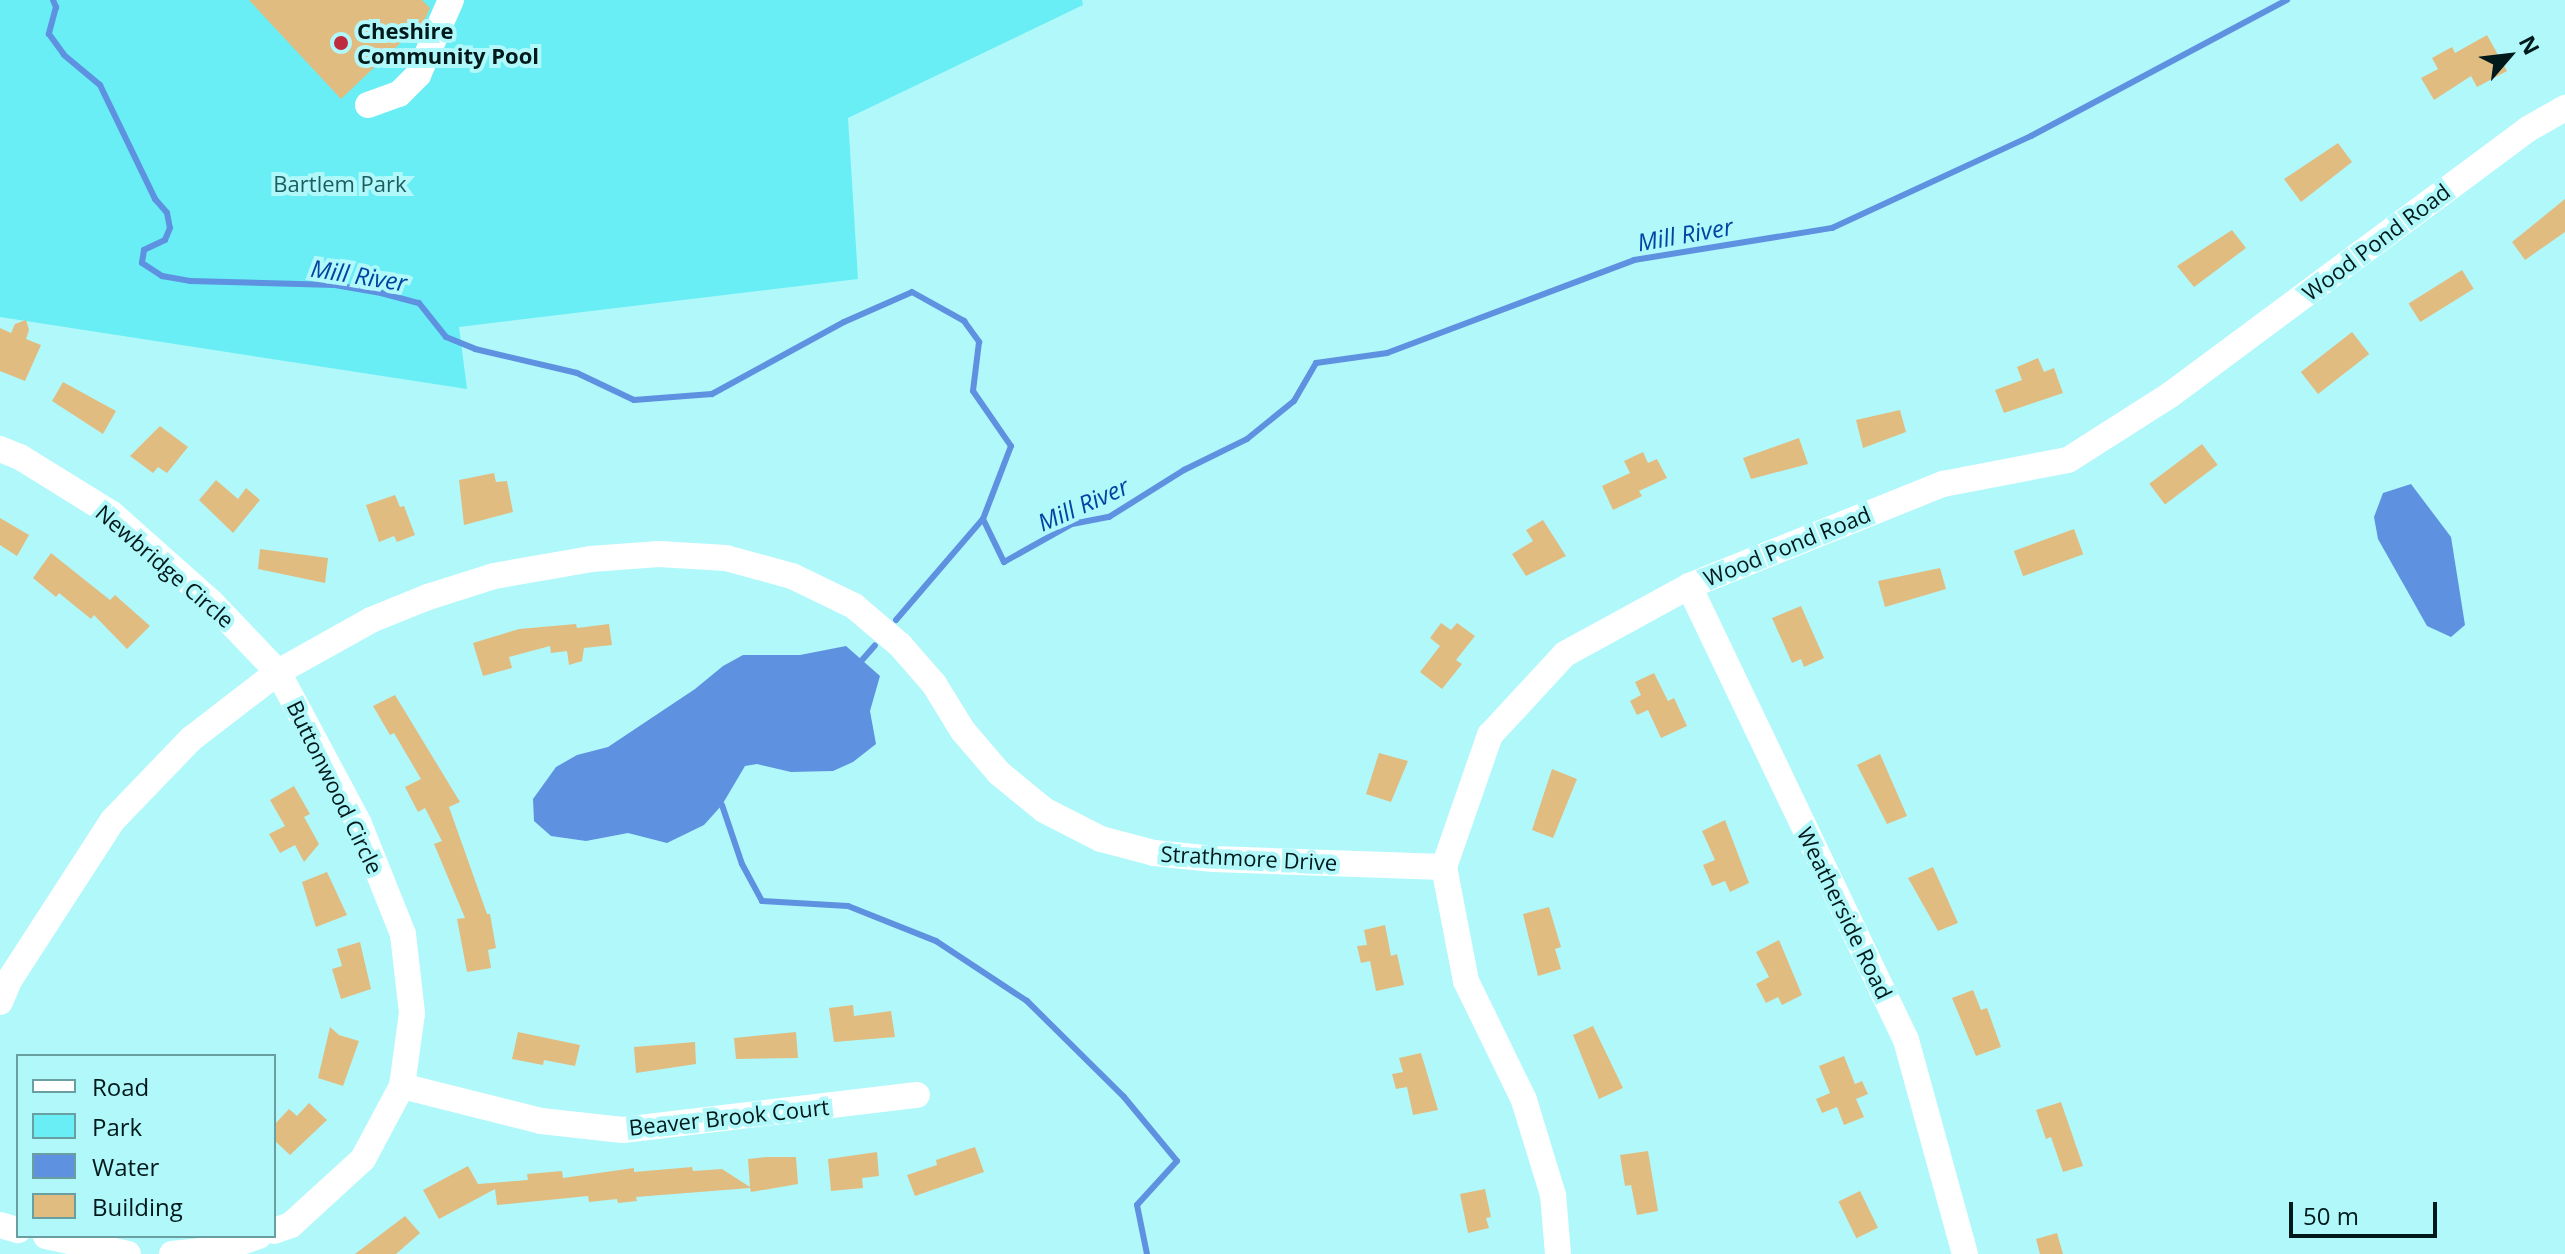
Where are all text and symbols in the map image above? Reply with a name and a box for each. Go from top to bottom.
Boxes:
north arrow [2469,16,2549,96]
place label: Cheshire Community Pool [357,17,539,68]
text: N [2513,30,2548,60]
marker: Cheshire Community Pool [332,34,350,52]
park label: Bartlem Park [273,171,407,197]
street label: Wood Pond Road [2297,178,2455,306]
water label: Mill River [1635,211,1735,257]
water label: Mill River [309,253,409,297]
water label: Mill River [1033,471,1133,537]
street label: Newbridge Circle [91,499,239,633]
street label: Wood Pond Road [1700,500,1874,592]
street label: Buttonwood Circle [282,696,388,878]
street label: Weatherside Road [1792,823,1898,1003]
street label: Strathmore Drive [1160,840,1338,876]
legend [16,1054,276,1238]
text: Road [92,1070,149,1103]
street label: Beaver Brook Court [628,1093,830,1141]
text: Park [92,1110,142,1143]
text: Water [92,1150,159,1183]
scale bar [2293,1186,2441,1236]
text: Building [92,1190,183,1223]
text: 50 m [2303,1199,2359,1232]

